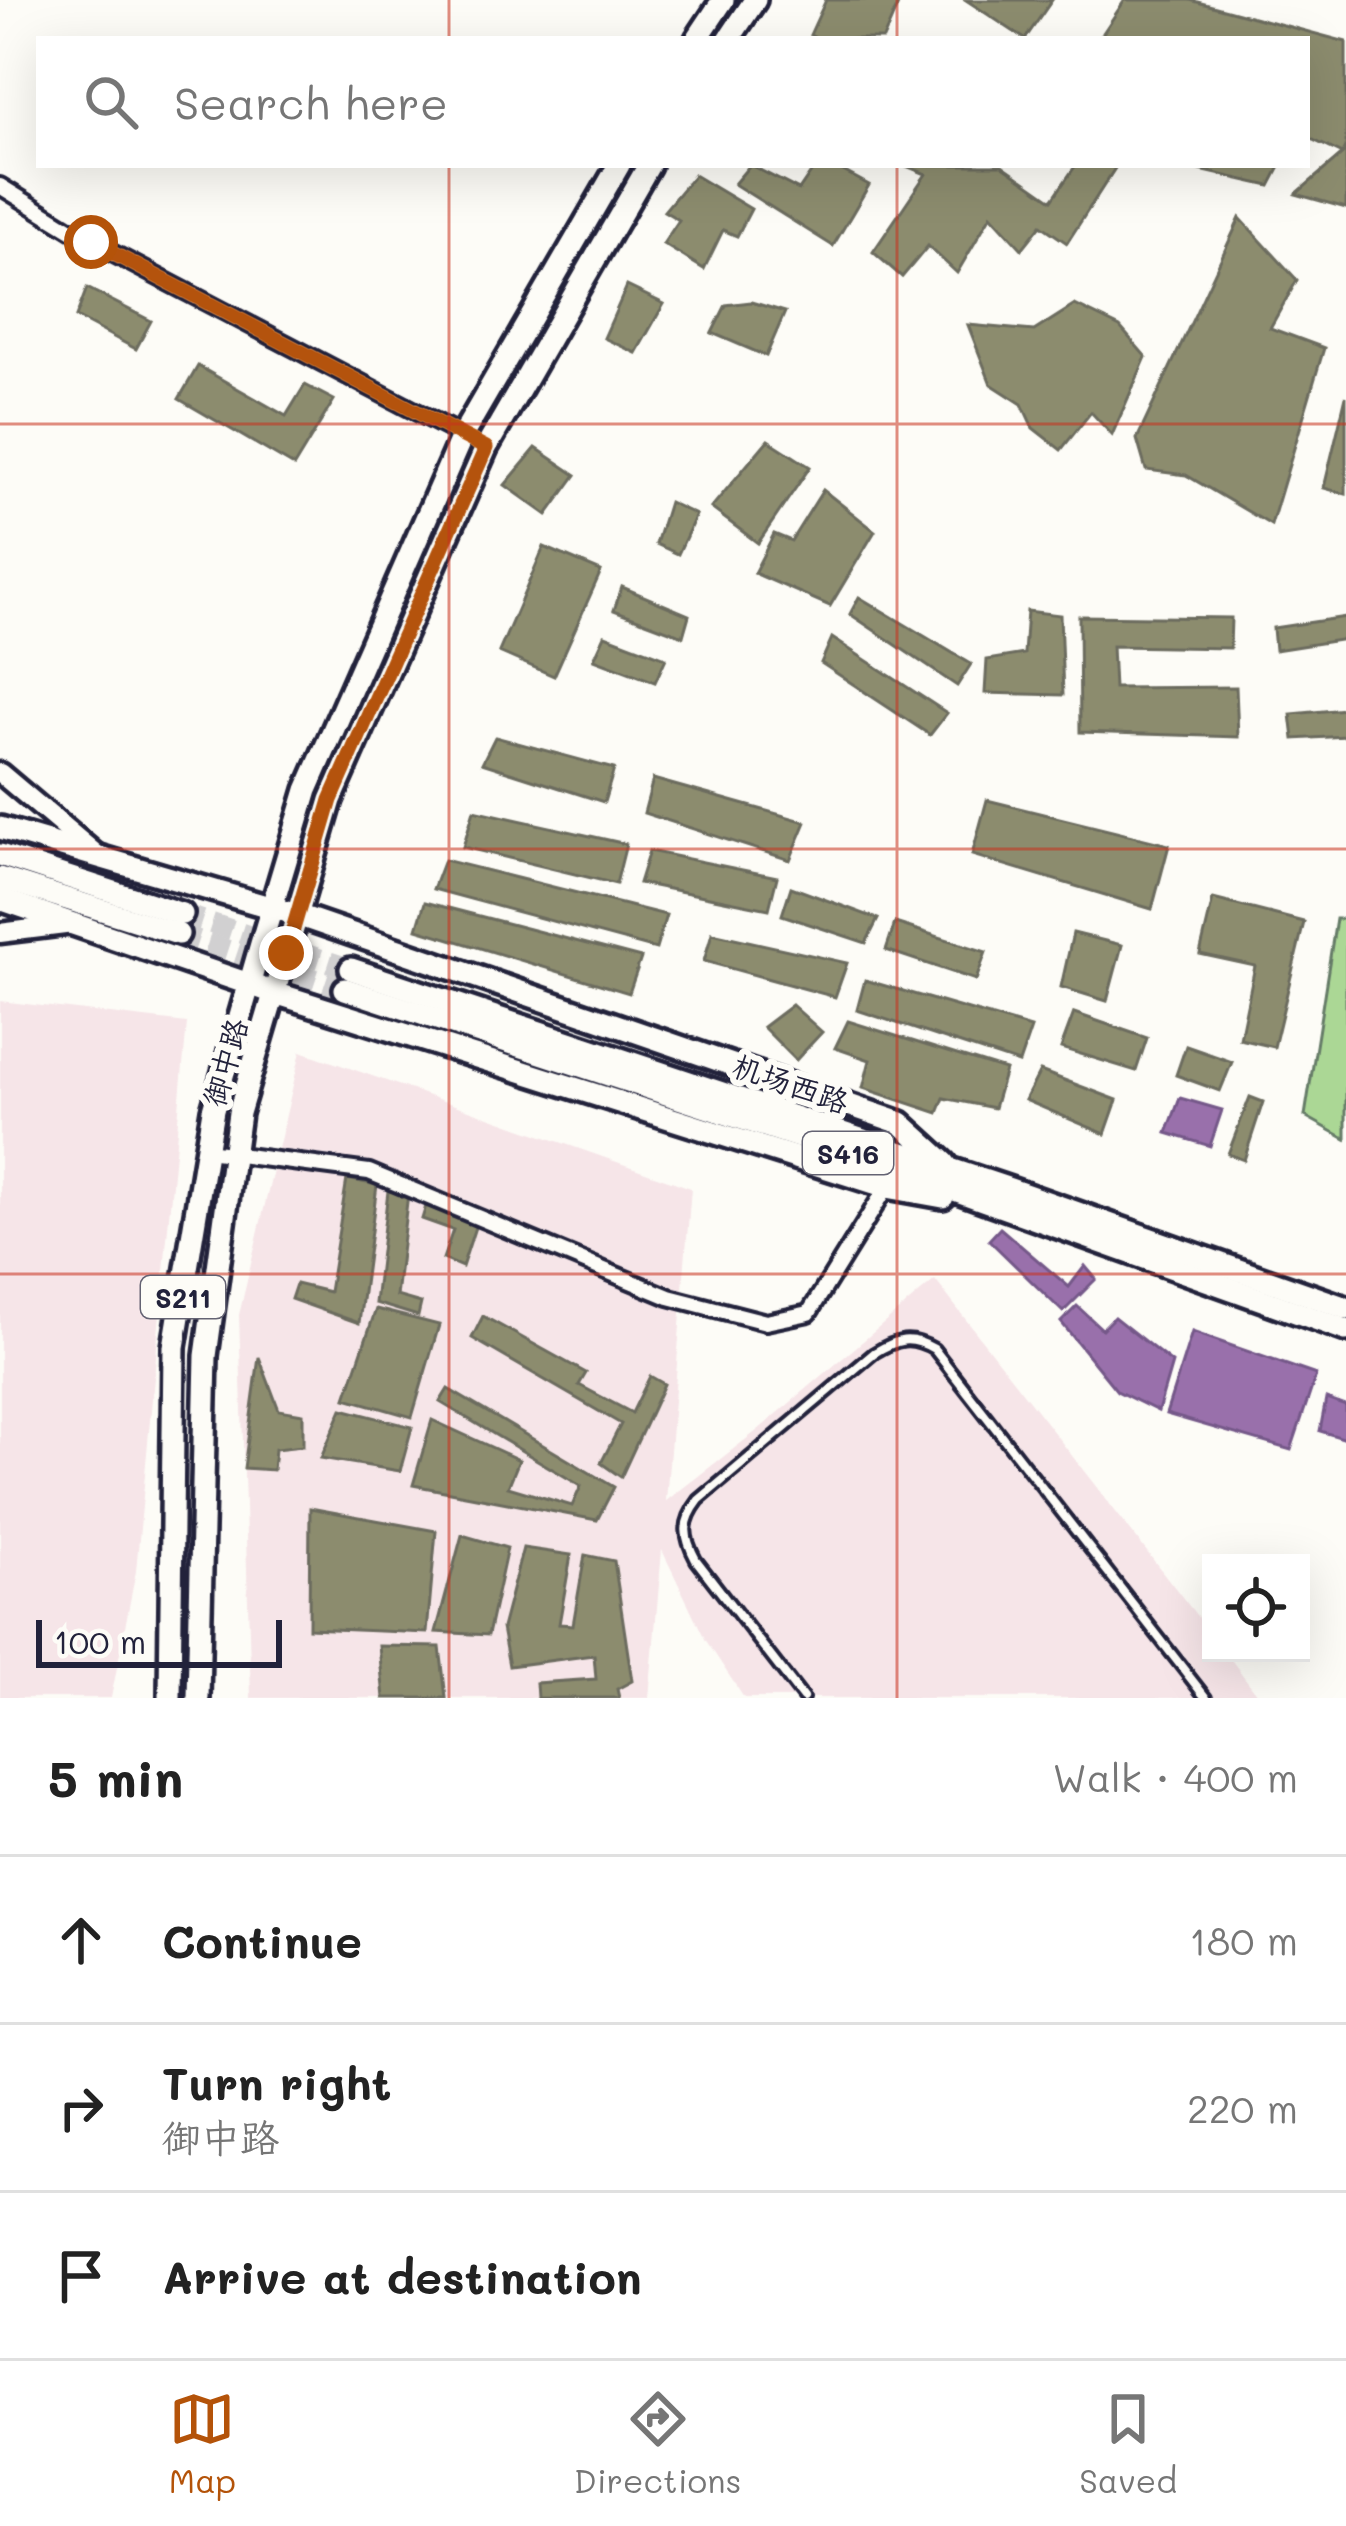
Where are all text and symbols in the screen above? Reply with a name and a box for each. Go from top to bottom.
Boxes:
search box [36,36,1310,168]
icon: search [78,69,144,135]
text: Search here [174,73,448,131]
route start [64,215,118,269]
route end [259,926,313,980]
street label: 御中路 [192,1013,256,1111]
street label: 机场西路 [728,1045,854,1121]
road number: S416 [803,1132,893,1174]
road number: S211 [141,1276,225,1318]
map controls [1202,1554,1310,1662]
button: locate [1202,1554,1310,1662]
scale bar [36,1614,282,1667]
text: 100 m [54,1619,146,1662]
text: 5 min [48,1743,183,1810]
text: Walk · 400 m [1052,1751,1298,1802]
icon: ahead [48,1907,114,1973]
text: Continue [162,1911,362,1969]
text: 180 m [1189,1914,1298,1965]
text: Turn right [162,2053,391,2111]
icon: right [48,2075,114,2141]
text: 220 m [1187,2082,1298,2133]
text: 御中路 [162,2111,279,2162]
icon: arrive [48,2243,114,2309]
text: Arrive at destination [162,2247,642,2305]
tab: Map [169,2386,236,2501]
tab: Directions [574,2386,741,2501]
tab: Saved [1079,2386,1177,2501]

